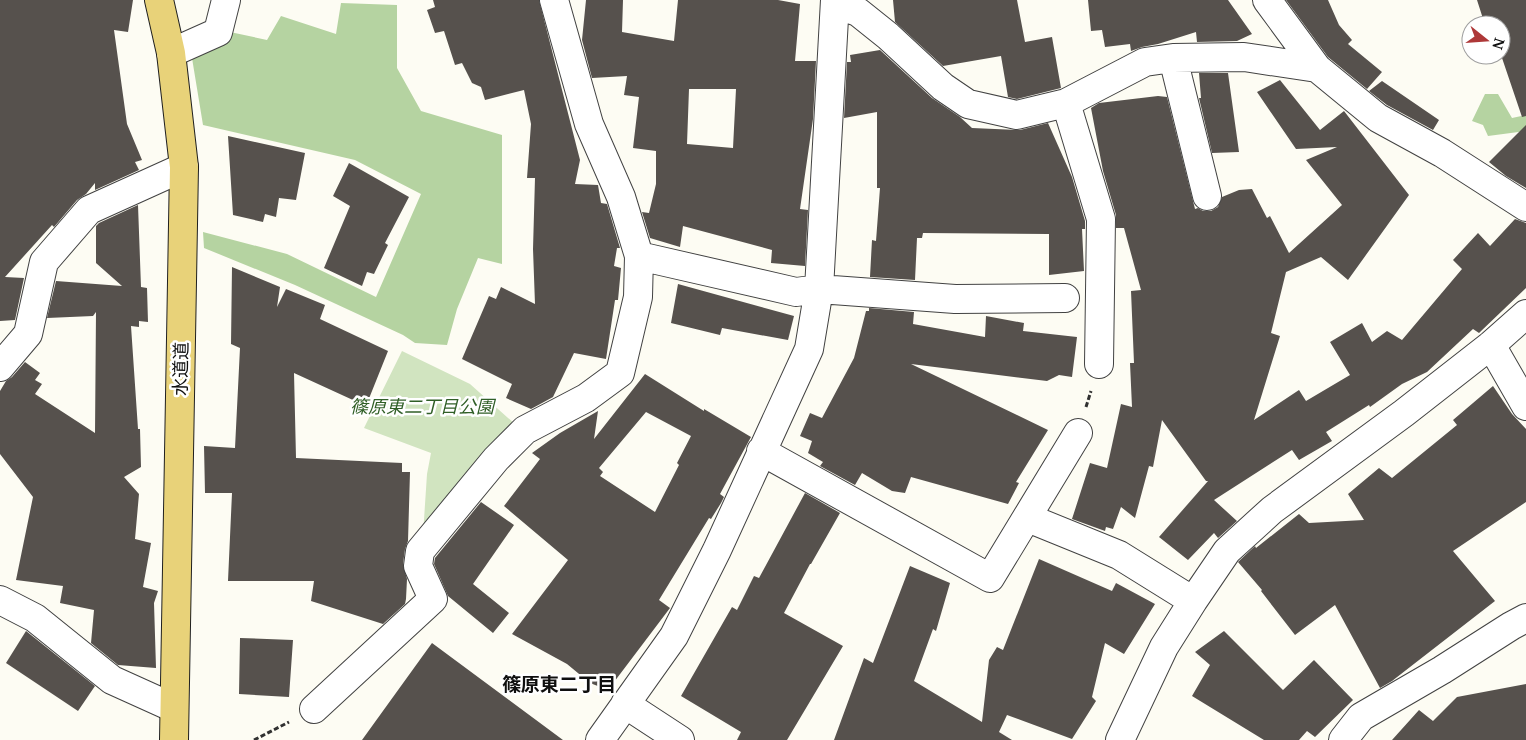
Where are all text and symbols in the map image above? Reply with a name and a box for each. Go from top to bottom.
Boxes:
north arrow [1461,15,1511,65]
text: N [1488,36,1510,52]
street label: 水道道 [168,342,192,396]
park label: 篠原東二丁目公園 [350,394,497,418]
district label: 篠原東二丁目 [502,671,616,697]

